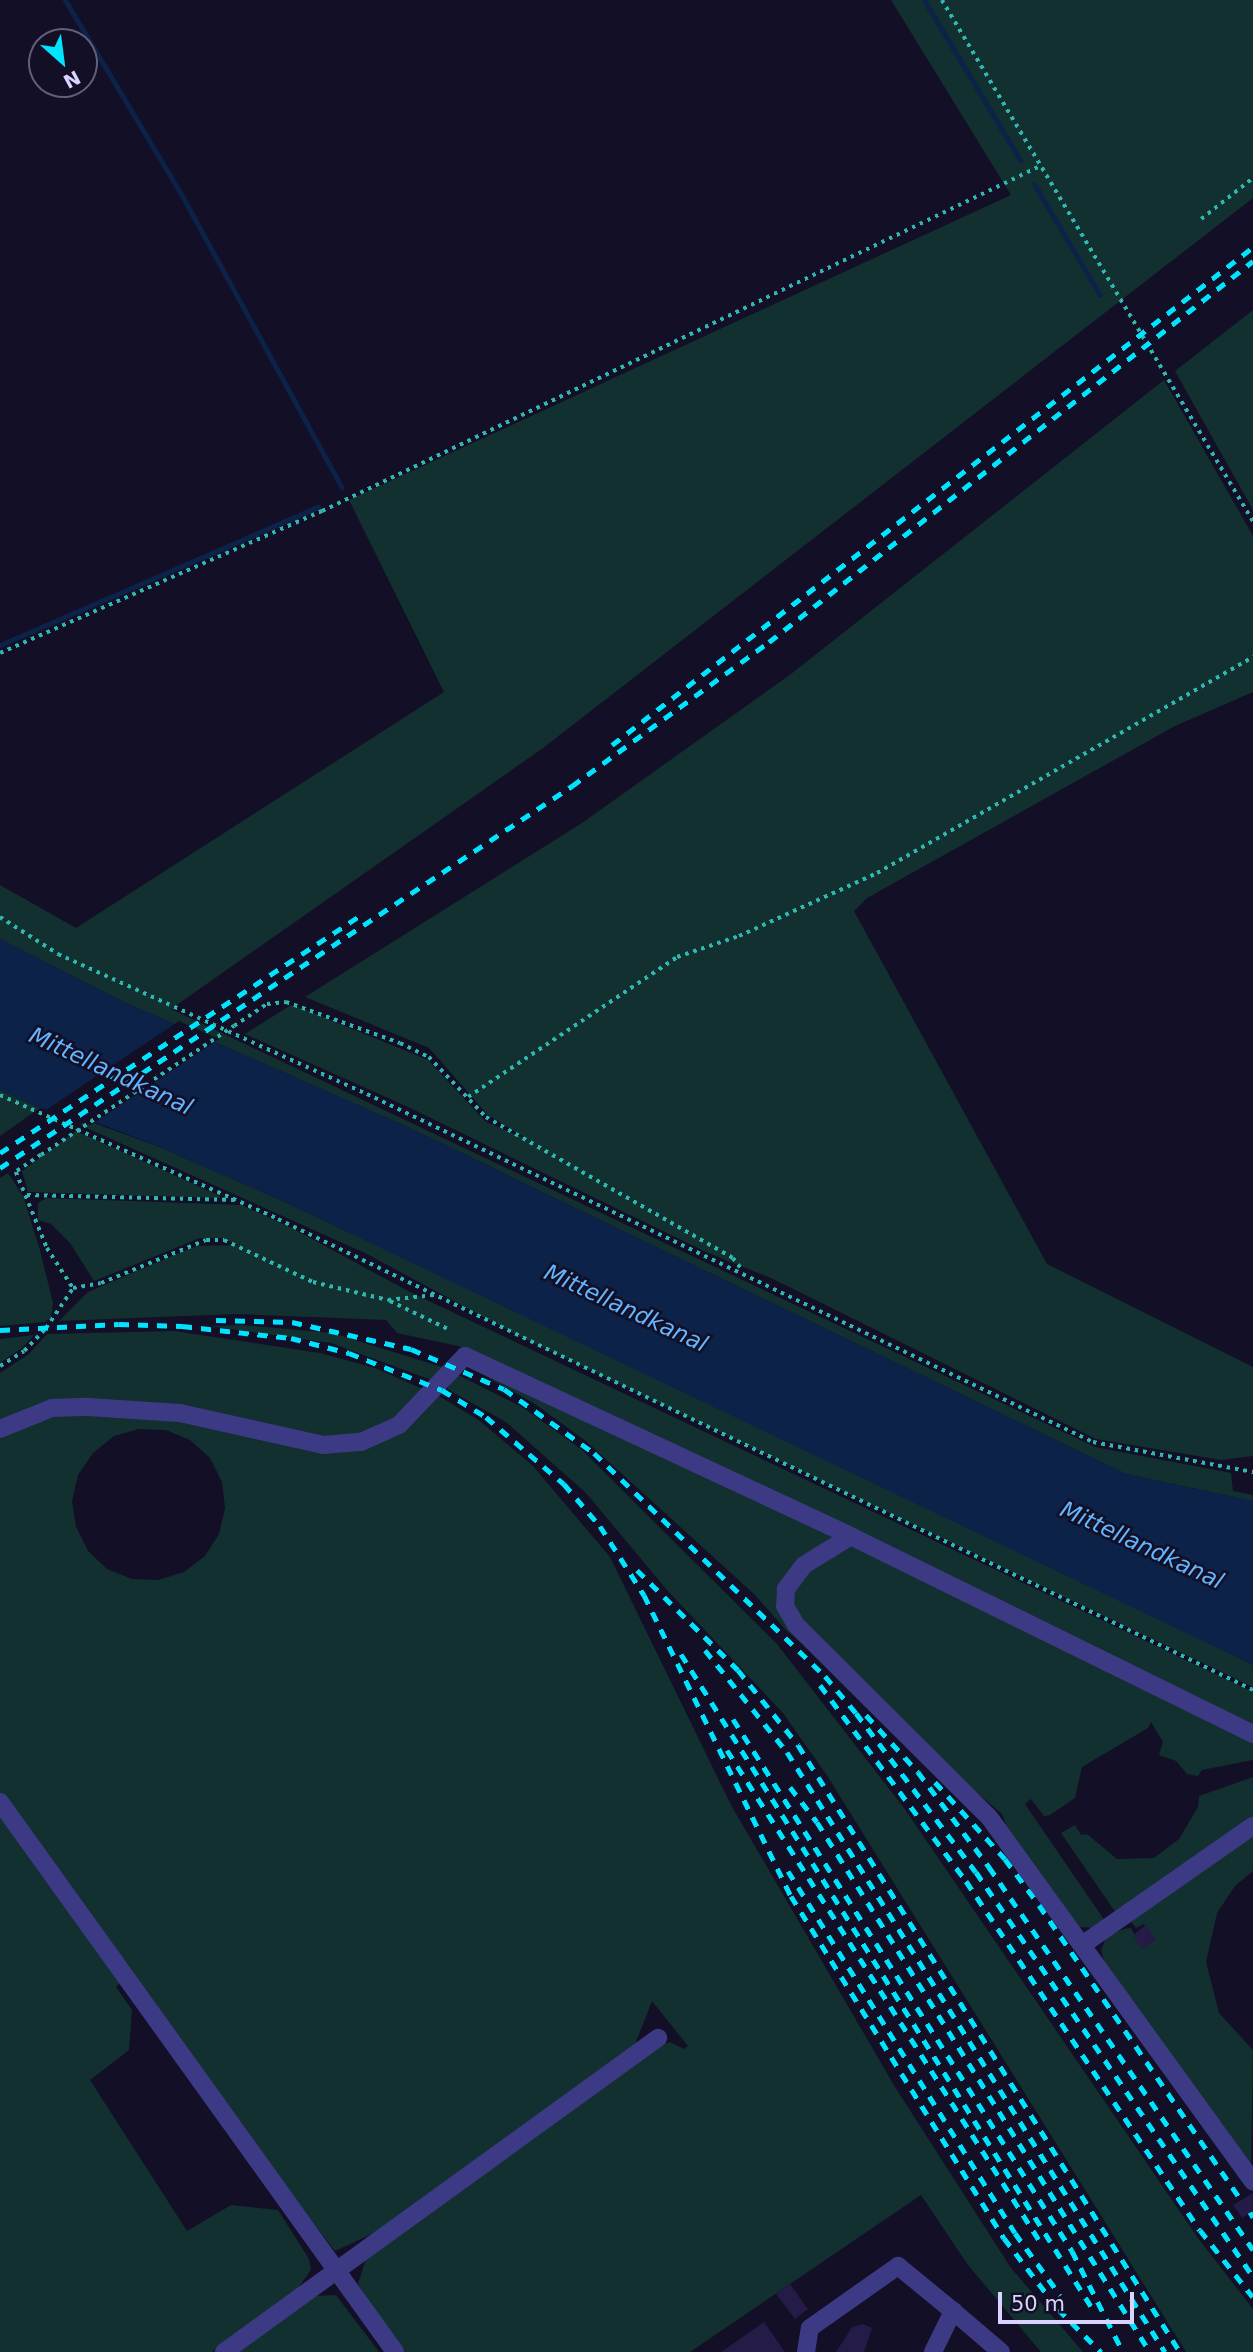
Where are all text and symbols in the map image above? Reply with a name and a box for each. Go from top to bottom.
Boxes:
north arrow [28,28,98,98]
text: N [60,66,84,93]
water label: Mittellandkanal [25,1021,197,1121]
water label: Mittellandkanal [540,1258,712,1358]
water label: Mittellandkanal [1056,1495,1228,1595]
scale bar [1001,2278,1138,2322]
text: 50 m [1011,2292,1065,2316]

